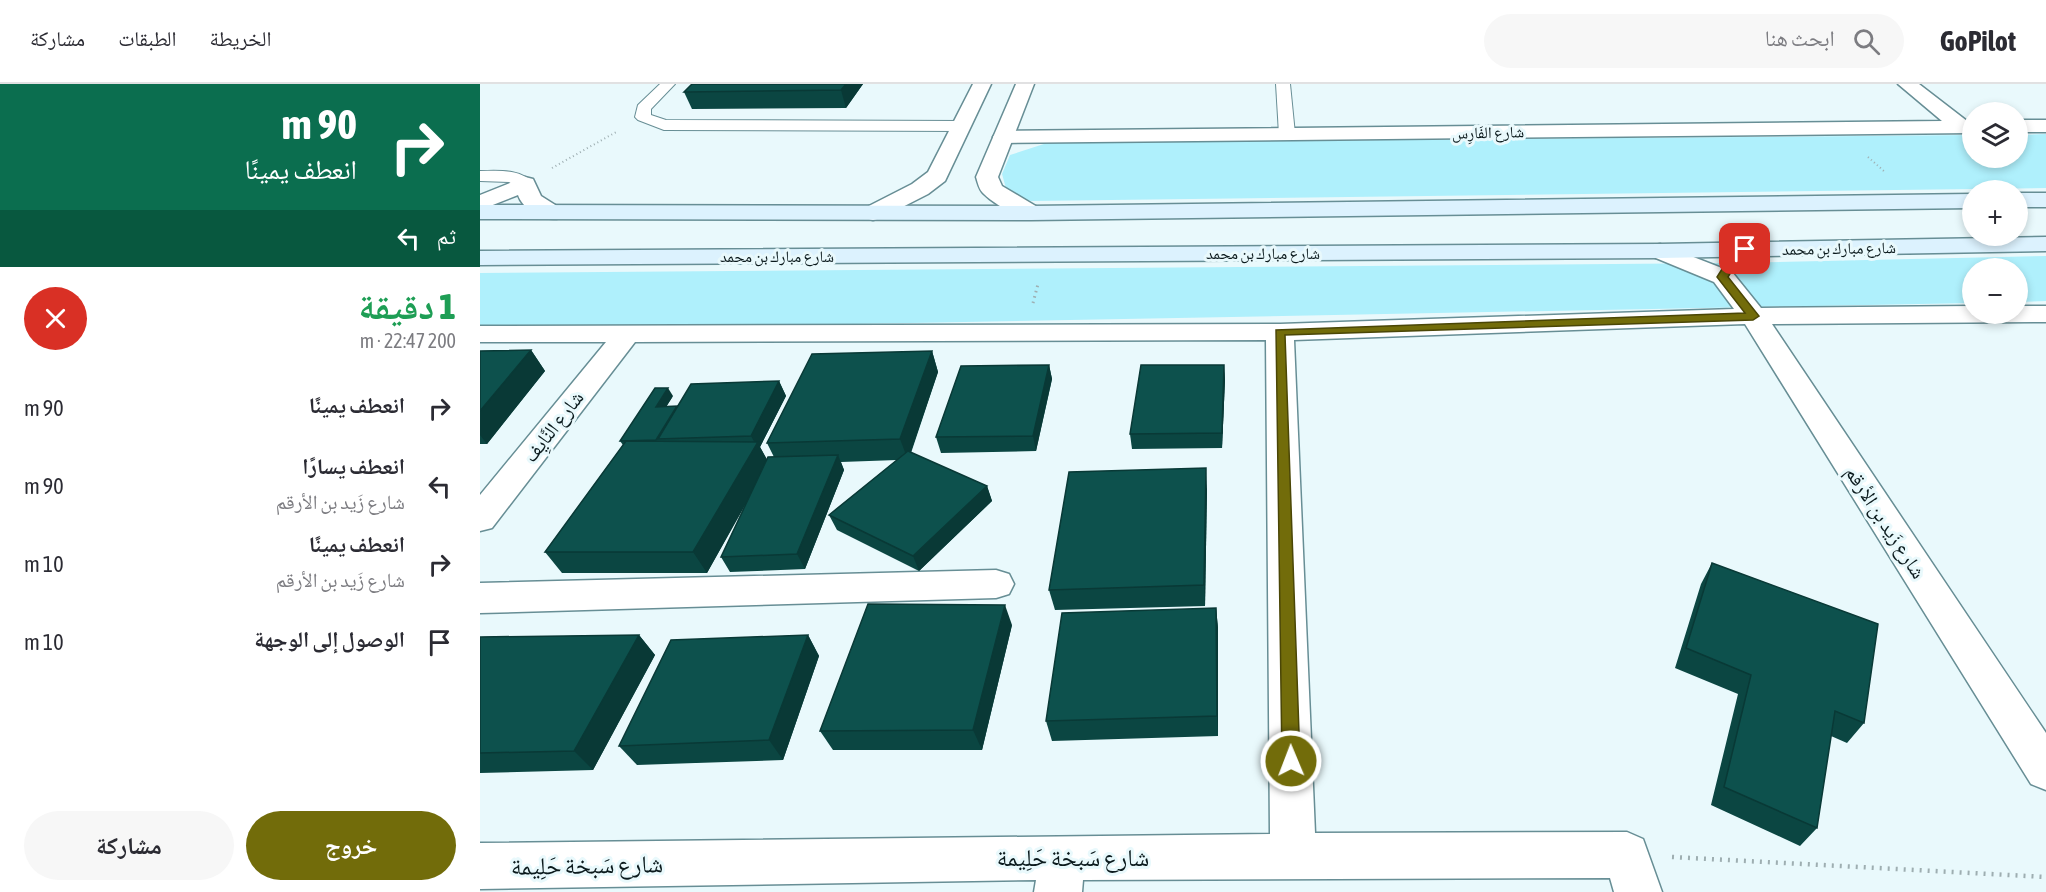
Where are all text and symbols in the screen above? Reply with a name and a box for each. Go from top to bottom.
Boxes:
search box [1484,14,1904,68]
text: ابحث هنا [1765,25,1835,51]
icon: search [1850,25,1883,58]
text: GoPilot [1940,25,2016,57]
text: مشاركة [30,26,85,50]
text: الطبقات [118,26,177,50]
text: الخريطة [210,26,271,50]
text: 90 m [282,100,357,148]
map controls [1962,102,2028,324]
button: layers [1962,102,2028,168]
icon: right [378,108,456,186]
street label: شارع الفَارِس [1452,122,1524,145]
text: انعطف يمينًا [244,154,357,185]
button: + [1962,180,2028,246]
icon: left [392,222,425,255]
text: ثم [437,223,456,249]
pin [1719,223,1770,274]
icon: arrive [1728,232,1761,265]
street label: شارع مبارك بن محمد [1782,238,1896,260]
street label: شارع مبارك بن محمد [1206,244,1320,264]
street label: شارع مبارك بن محمد [720,247,834,267]
button: − [1962,258,2028,324]
text: 1 دقيقة [359,285,456,327]
button: close [24,287,87,350]
text: 200 m · 22:47 [360,329,456,352]
street label: شارع النَّايِف [518,386,591,468]
text: انعطف يمينًا [309,392,405,418]
icon: right [423,392,456,425]
text: 90 m [24,395,64,421]
text: انعطف يسارًا [302,453,405,479]
street label: شارع زَيد بن الأرقم [1839,462,1931,584]
icon: left [423,470,456,503]
text: 90 m [24,473,64,499]
text: شارع زَيد بن الأرقم [276,490,405,513]
text: انعطف يمينًا [309,531,405,557]
icon: right [423,548,456,581]
text: 10 m [24,551,64,577]
text: شارع زَيد بن الأرقم [276,568,405,591]
text: الوصول إلى الوجهة [254,626,405,652]
icon: arrive [423,626,456,659]
text: 10 m [24,629,64,655]
position arrow [1259,729,1323,793]
button: مشاركة [24,811,234,880]
button: خروج [246,811,456,880]
street label: شارع سَبخة حَلِيمة [997,844,1149,873]
street label: شارع سَبخة حَلِيمة [511,850,663,882]

